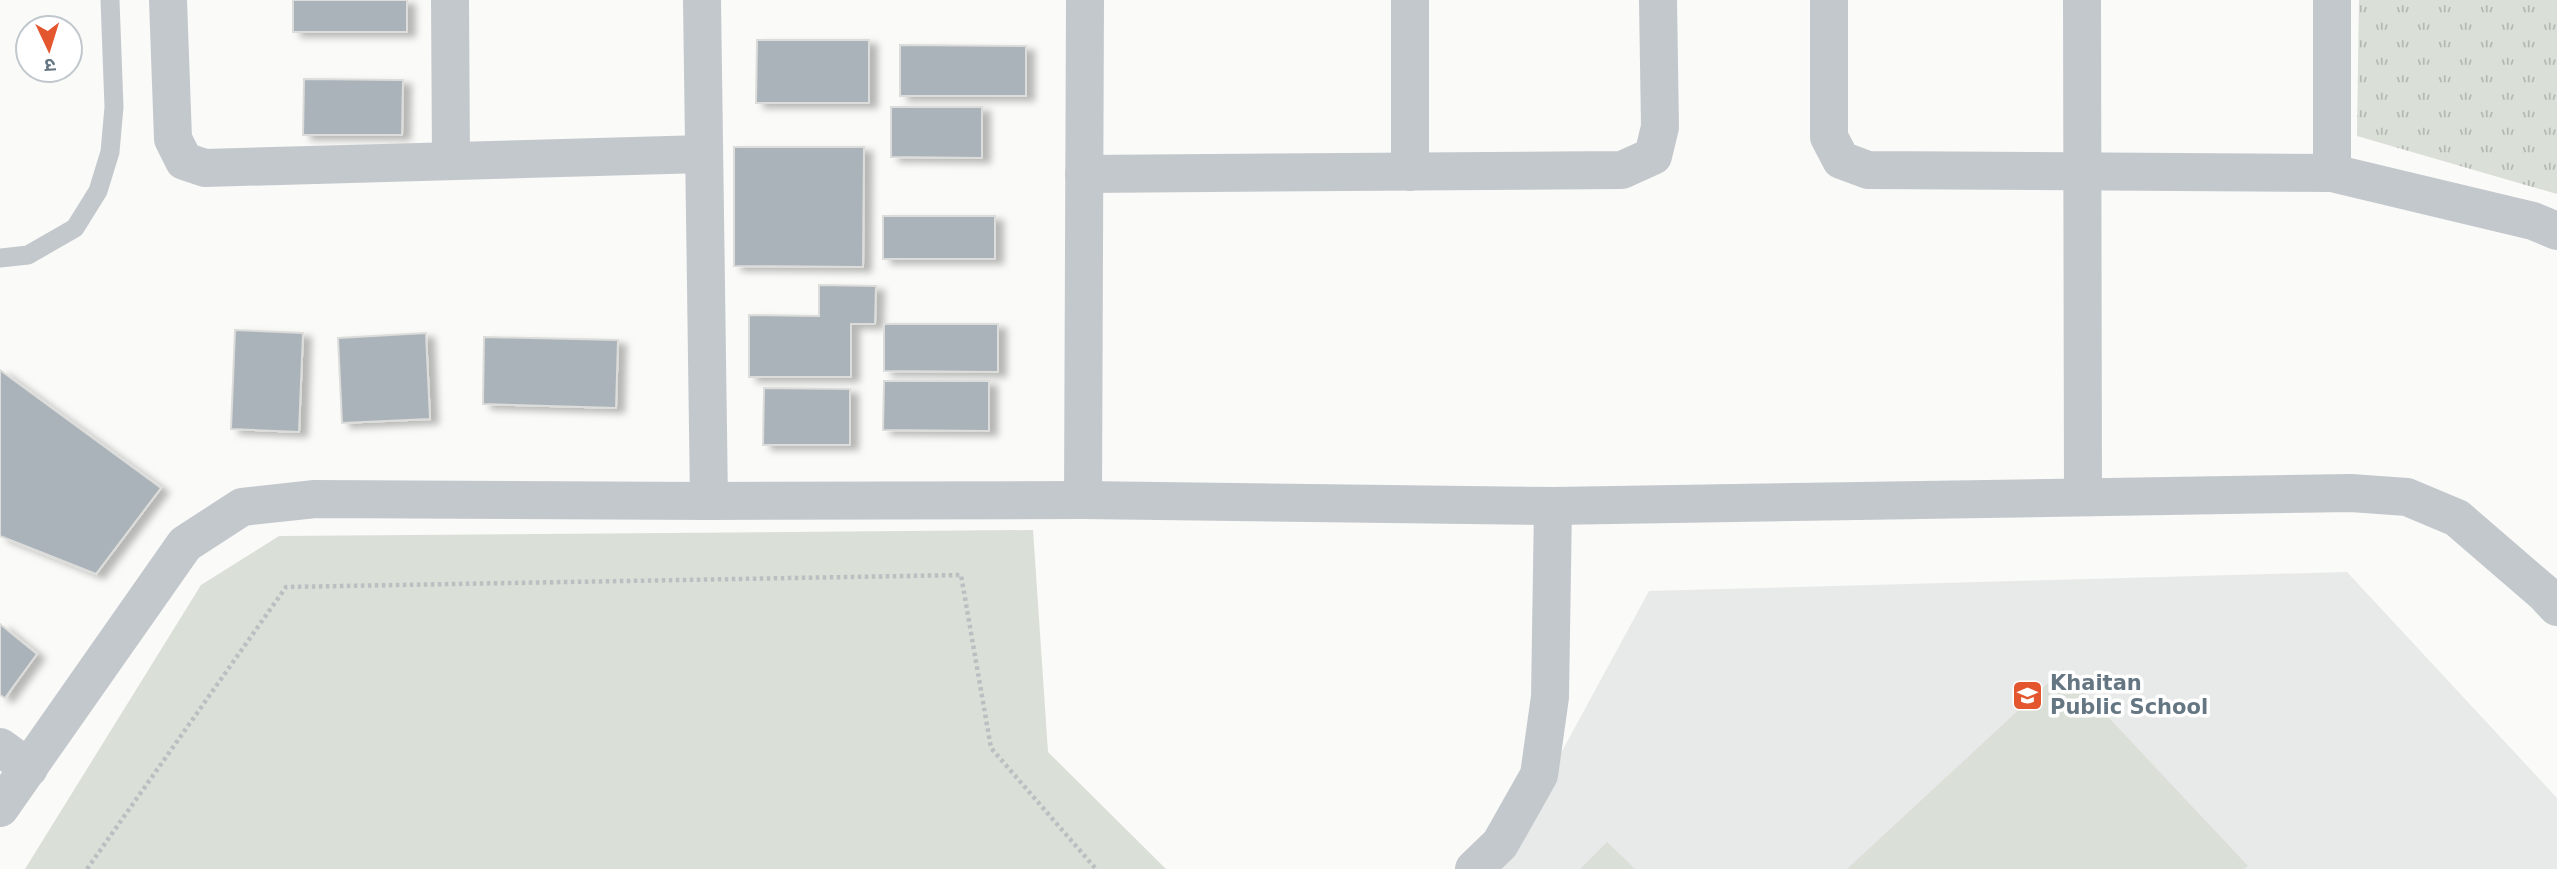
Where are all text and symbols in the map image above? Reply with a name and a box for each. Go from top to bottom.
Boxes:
north arrow [14,14,84,84]
text: उ [43,55,57,77]
place label: Khaitan Public School [2050,671,2208,719]
school or university icon: Khaitan Public School [2010,678,2044,712]

